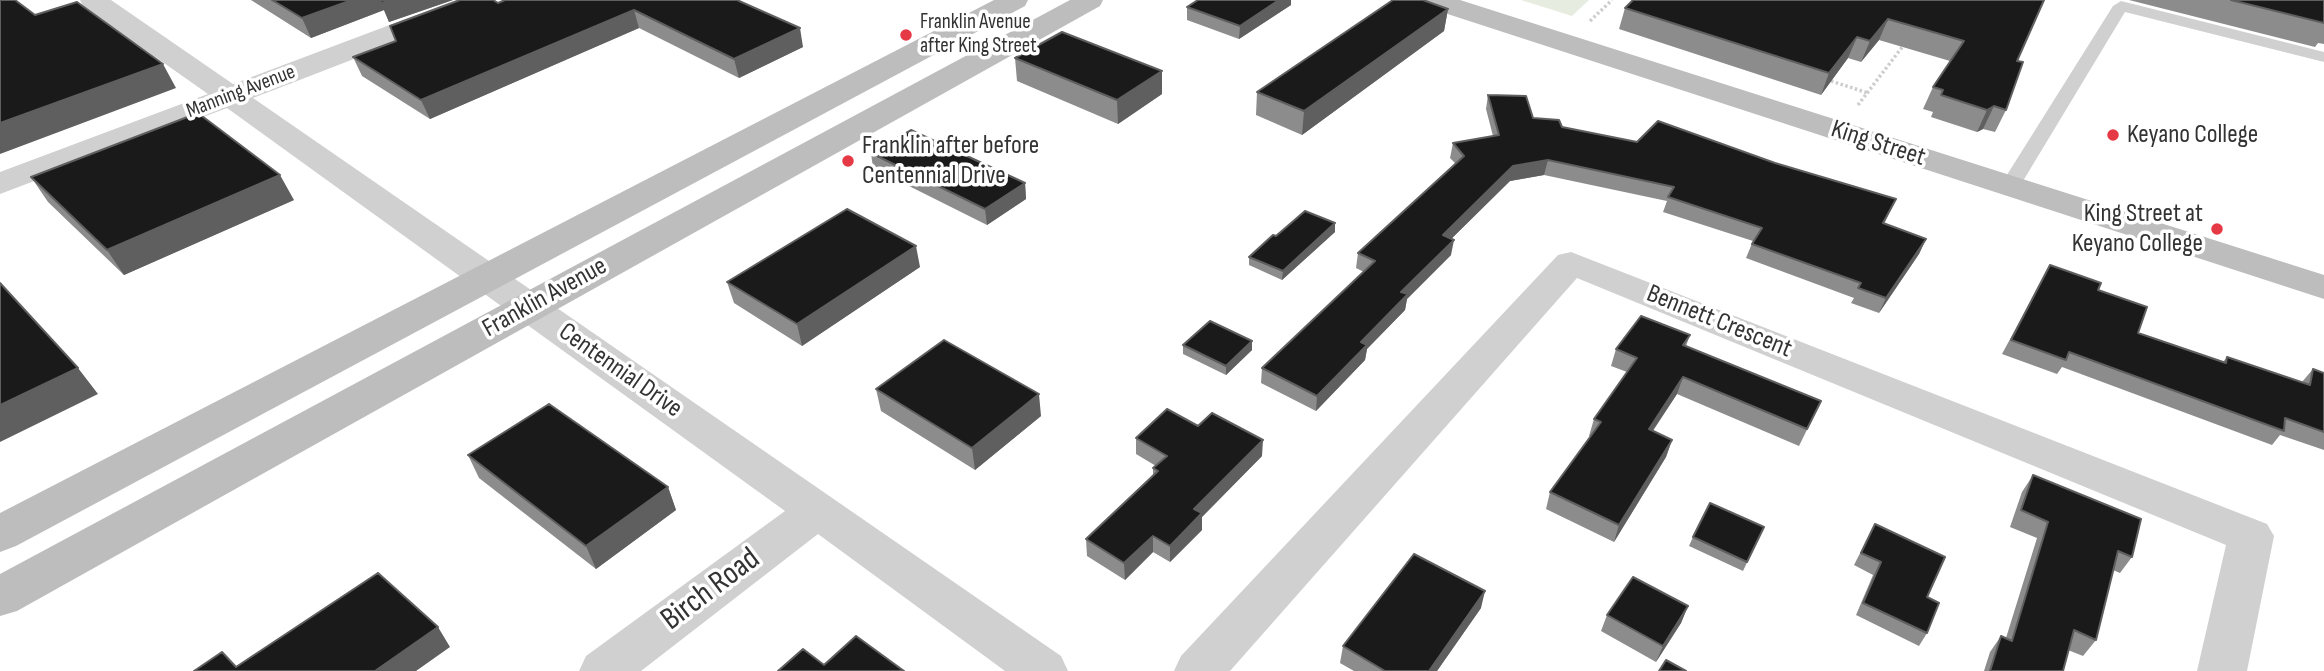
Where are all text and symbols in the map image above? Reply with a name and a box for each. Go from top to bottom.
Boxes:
place label: Franklin Avenue after King Street [920,10,1037,60]
marker: Franklin Avenue after King Street [898,27,914,43]
street label: Manning Avenue [183,60,299,124]
street label: King Street [1827,114,1929,174]
place label: Keyano College [2127,119,2258,151]
marker: Keyano College [2105,127,2121,143]
place label: Franklin after before Centennial Drive [862,130,1039,192]
marker: Franklin after before Centennial Drive [840,153,856,169]
place label: King Street at Keyano College [2072,198,2203,260]
marker: King Street at Keyano College [2209,221,2225,237]
street label: Franklin Avenue [478,251,612,345]
street label: Bennett Crescent [1642,279,1796,365]
street label: Centennial Drive [552,317,688,425]
street label: Birch Road [654,540,768,640]

